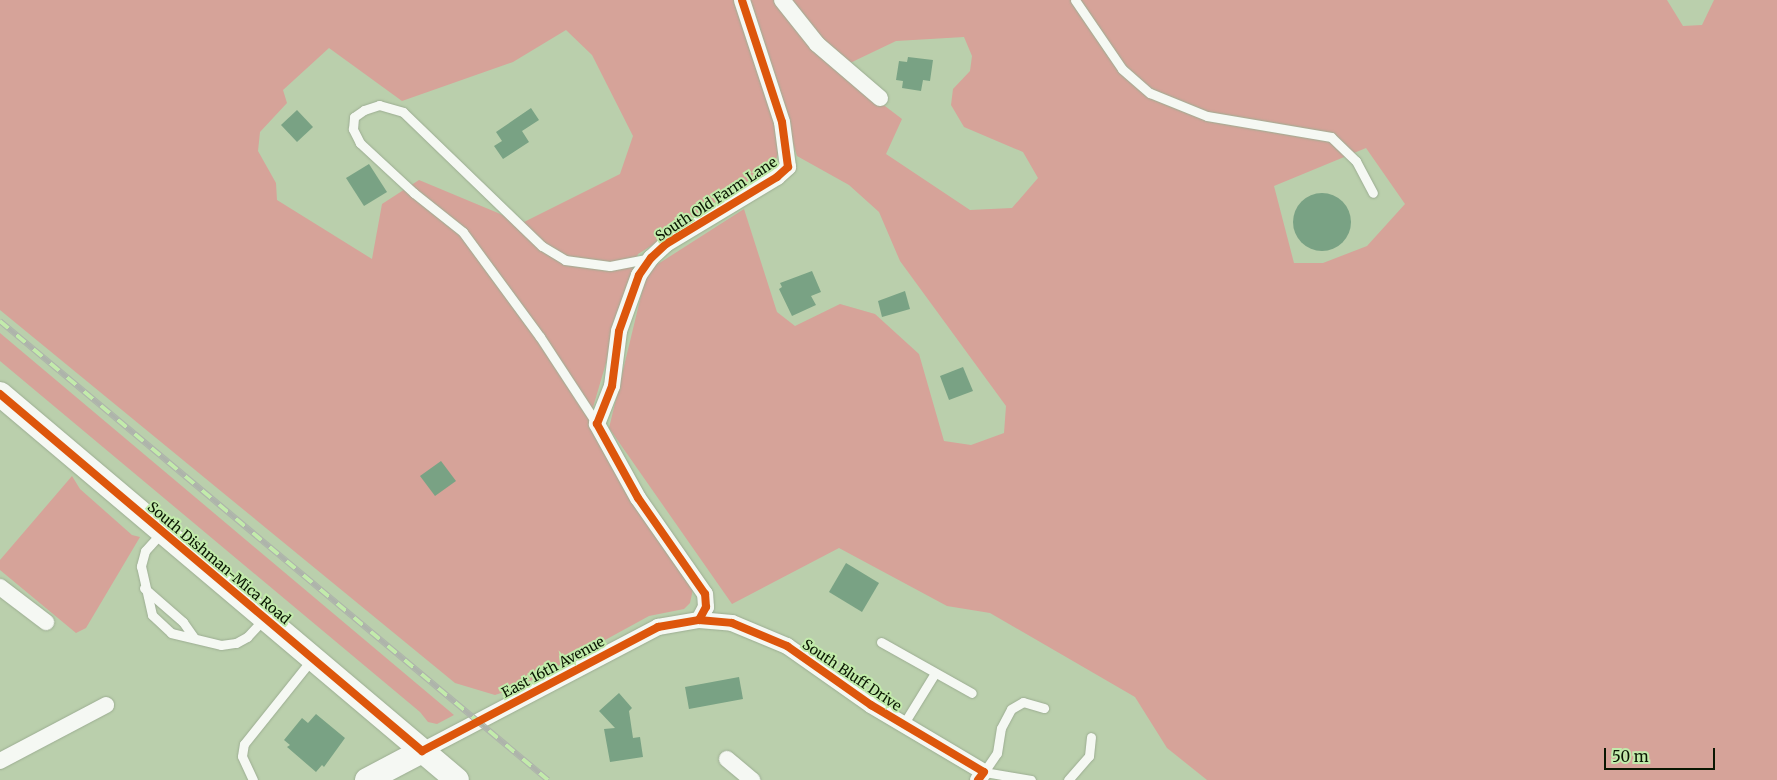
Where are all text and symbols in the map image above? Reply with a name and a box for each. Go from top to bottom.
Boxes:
street label: South Old Farm Lane [652,153,780,245]
street label: South Dishman-Mica Road [144,498,294,628]
street label: East 16th Avenue [499,633,607,701]
street label: South Bluff Drive [799,636,905,714]
scale bar [1607,738,1718,770]
text: 50 m [1612,747,1649,766]

